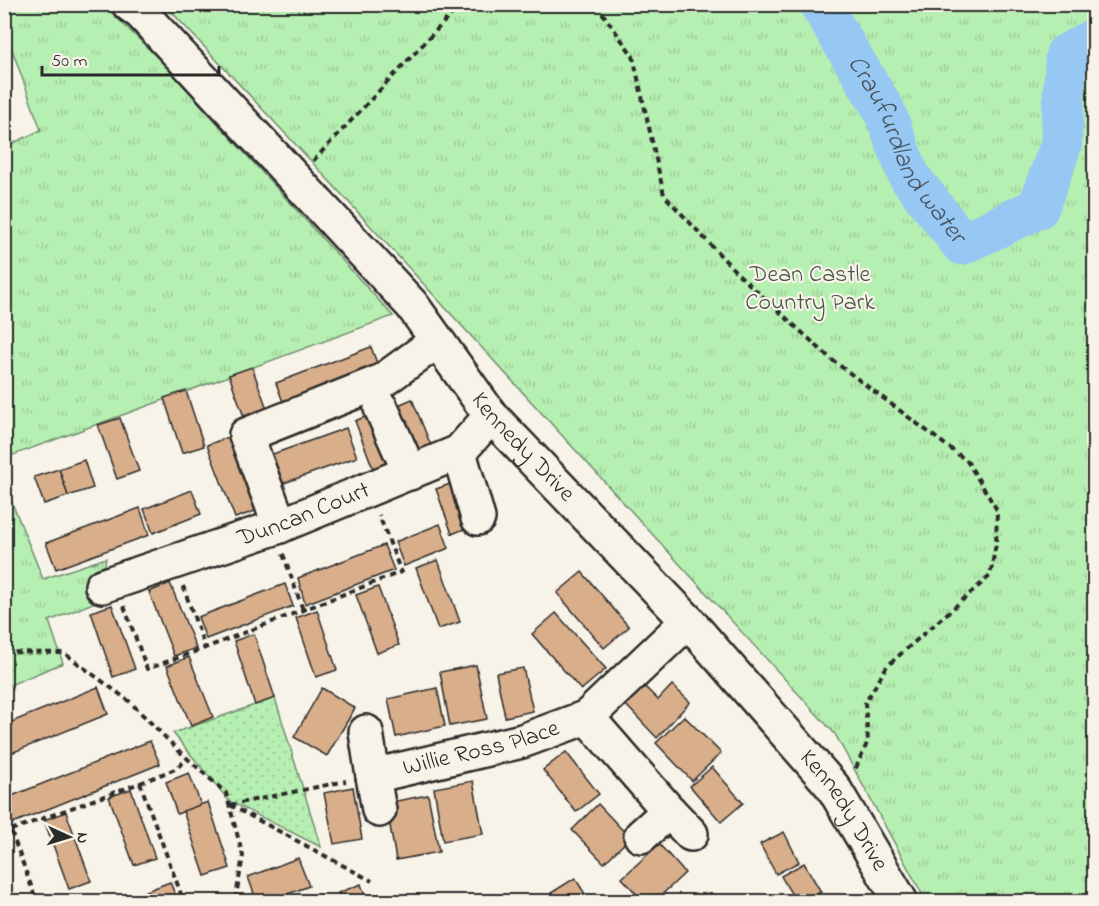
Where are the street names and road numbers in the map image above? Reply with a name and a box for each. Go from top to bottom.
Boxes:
street label: Kennedy Drive [462,385,583,511]
street label: Duncan Court [232,473,375,557]
street label: Willie Ross Place [399,711,565,786]
street label: Kennedy Drive [791,742,897,878]

